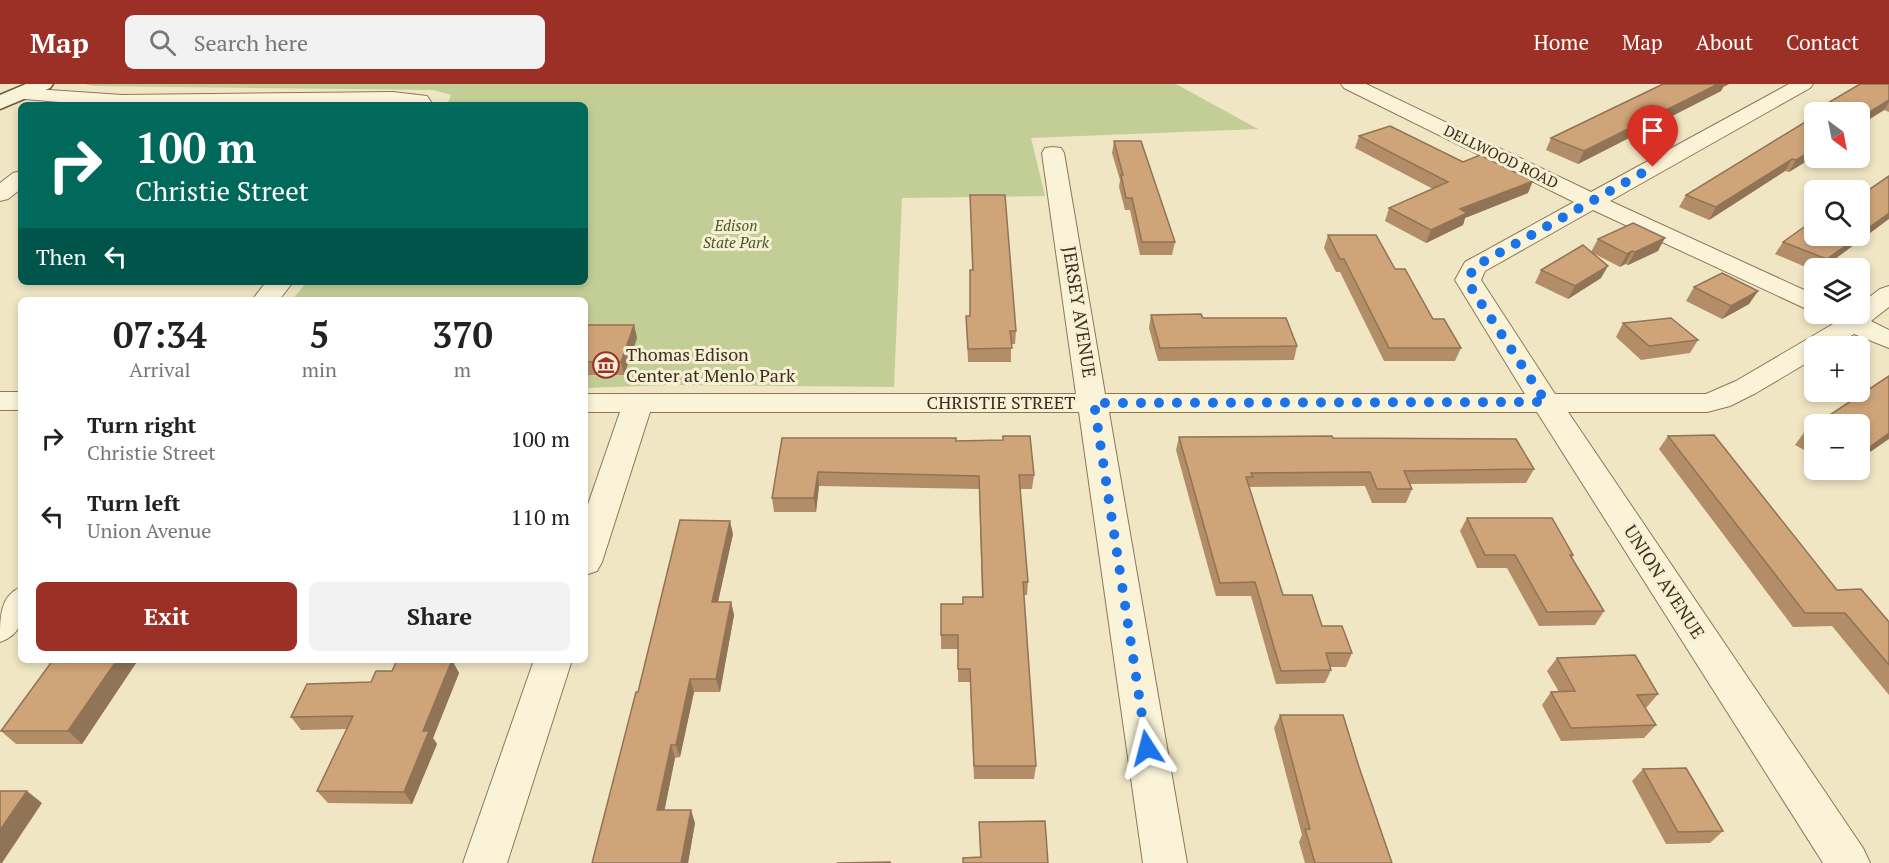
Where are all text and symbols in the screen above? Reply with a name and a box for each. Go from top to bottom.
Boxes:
search box [125,15,545,69]
text: Map [30,24,89,61]
icon: search [146,26,179,59]
text: Search here [194,28,308,57]
text: Home [1533,28,1589,56]
text: Map [1622,28,1663,56]
text: About [1696,28,1753,56]
text: Contact [1786,28,1859,56]
north arrow [1804,102,1870,168]
map controls [1804,102,1870,480]
pin [1627,105,1678,167]
icon: arrive [1636,114,1669,147]
text: 100 m [135,119,256,175]
street label: DELLWOOD ROAD [1441,120,1562,193]
icon: right [36,126,114,204]
text: Christie Street [135,173,309,209]
button: search [1804,180,1870,246]
park label: Edison State Park [703,215,770,252]
icon: left [99,240,132,273]
text: Then [36,242,87,271]
street label: JERSEY AVENUE [1058,244,1102,379]
button: layers [1804,258,1870,324]
text: 07:34 [113,311,207,358]
text: 5 [309,311,330,358]
text: 370 [432,311,493,358]
button: + [1804,336,1870,402]
place label: Thomas Edison Center at Menlo Park [626,342,796,387]
museum icon: Thomas Edison Center at Menlo Park [591,350,621,380]
text: Arrival [129,356,191,383]
text: min [302,356,337,383]
text: m [454,356,471,383]
street label: CHRISTIE STREET [927,390,1075,414]
text: Turn right [87,410,196,439]
button: − [1804,414,1870,480]
icon: right [36,422,69,455]
text: 100 m [510,424,570,453]
text: Christie Street [87,439,216,466]
text: Turn left [87,488,180,517]
icon: left [36,500,69,533]
text: 110 m [510,502,570,531]
text: Union Avenue [87,517,211,544]
street label: UNION AVENUE [1619,520,1711,643]
button: Exit [36,582,297,651]
button: Share [309,582,570,651]
position arrow [1115,716,1179,780]

